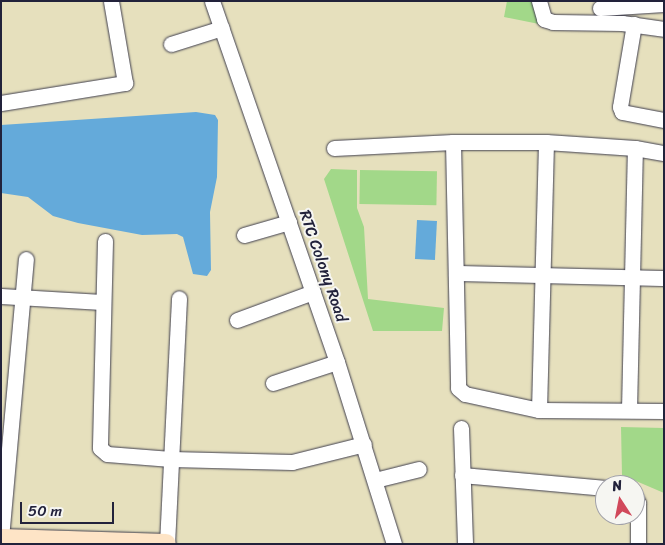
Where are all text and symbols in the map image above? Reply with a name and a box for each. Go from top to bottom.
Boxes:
street label: RTC Colony Road [295,207,351,325]
text: N [610,473,624,499]
north arrow [595,475,645,525]
scale bar [22,492,116,524]
text: 50 m [28,498,62,524]

